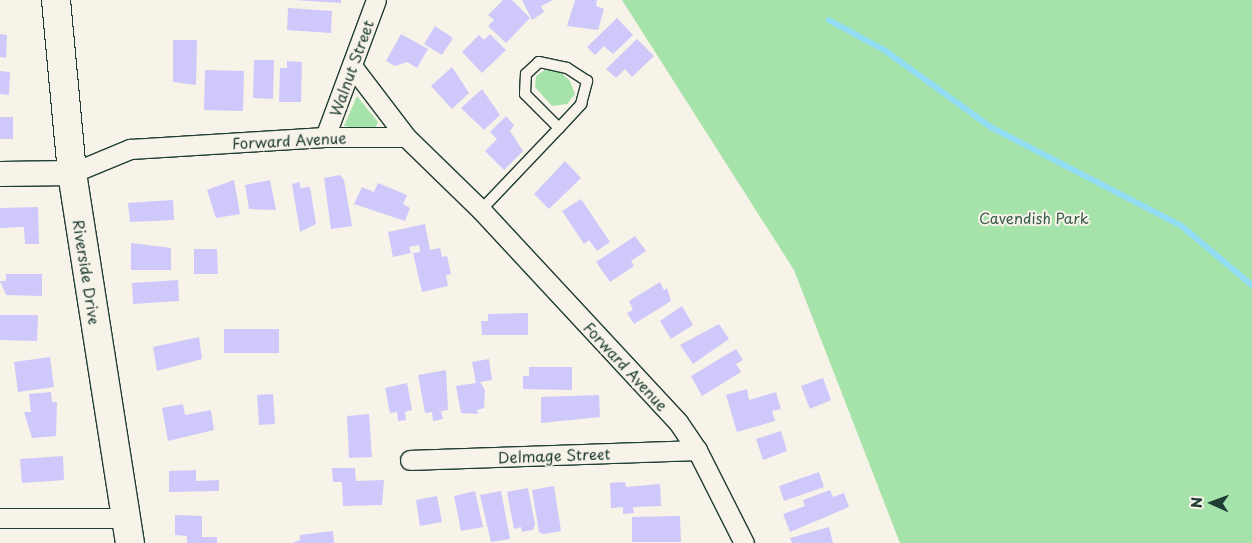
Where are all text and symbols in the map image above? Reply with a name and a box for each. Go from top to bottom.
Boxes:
street label: Walnut Street [325,18,377,118]
street label: Forward Avenue [230,128,348,152]
park label: Cavendish Park [979,209,1089,227]
street label: Riverside Drive [70,218,104,326]
street label: Forward Avenue [580,317,672,415]
street label: Delmage Street [497,444,611,466]
north arrow [1187,478,1237,528]
text: N [1186,497,1207,508]

